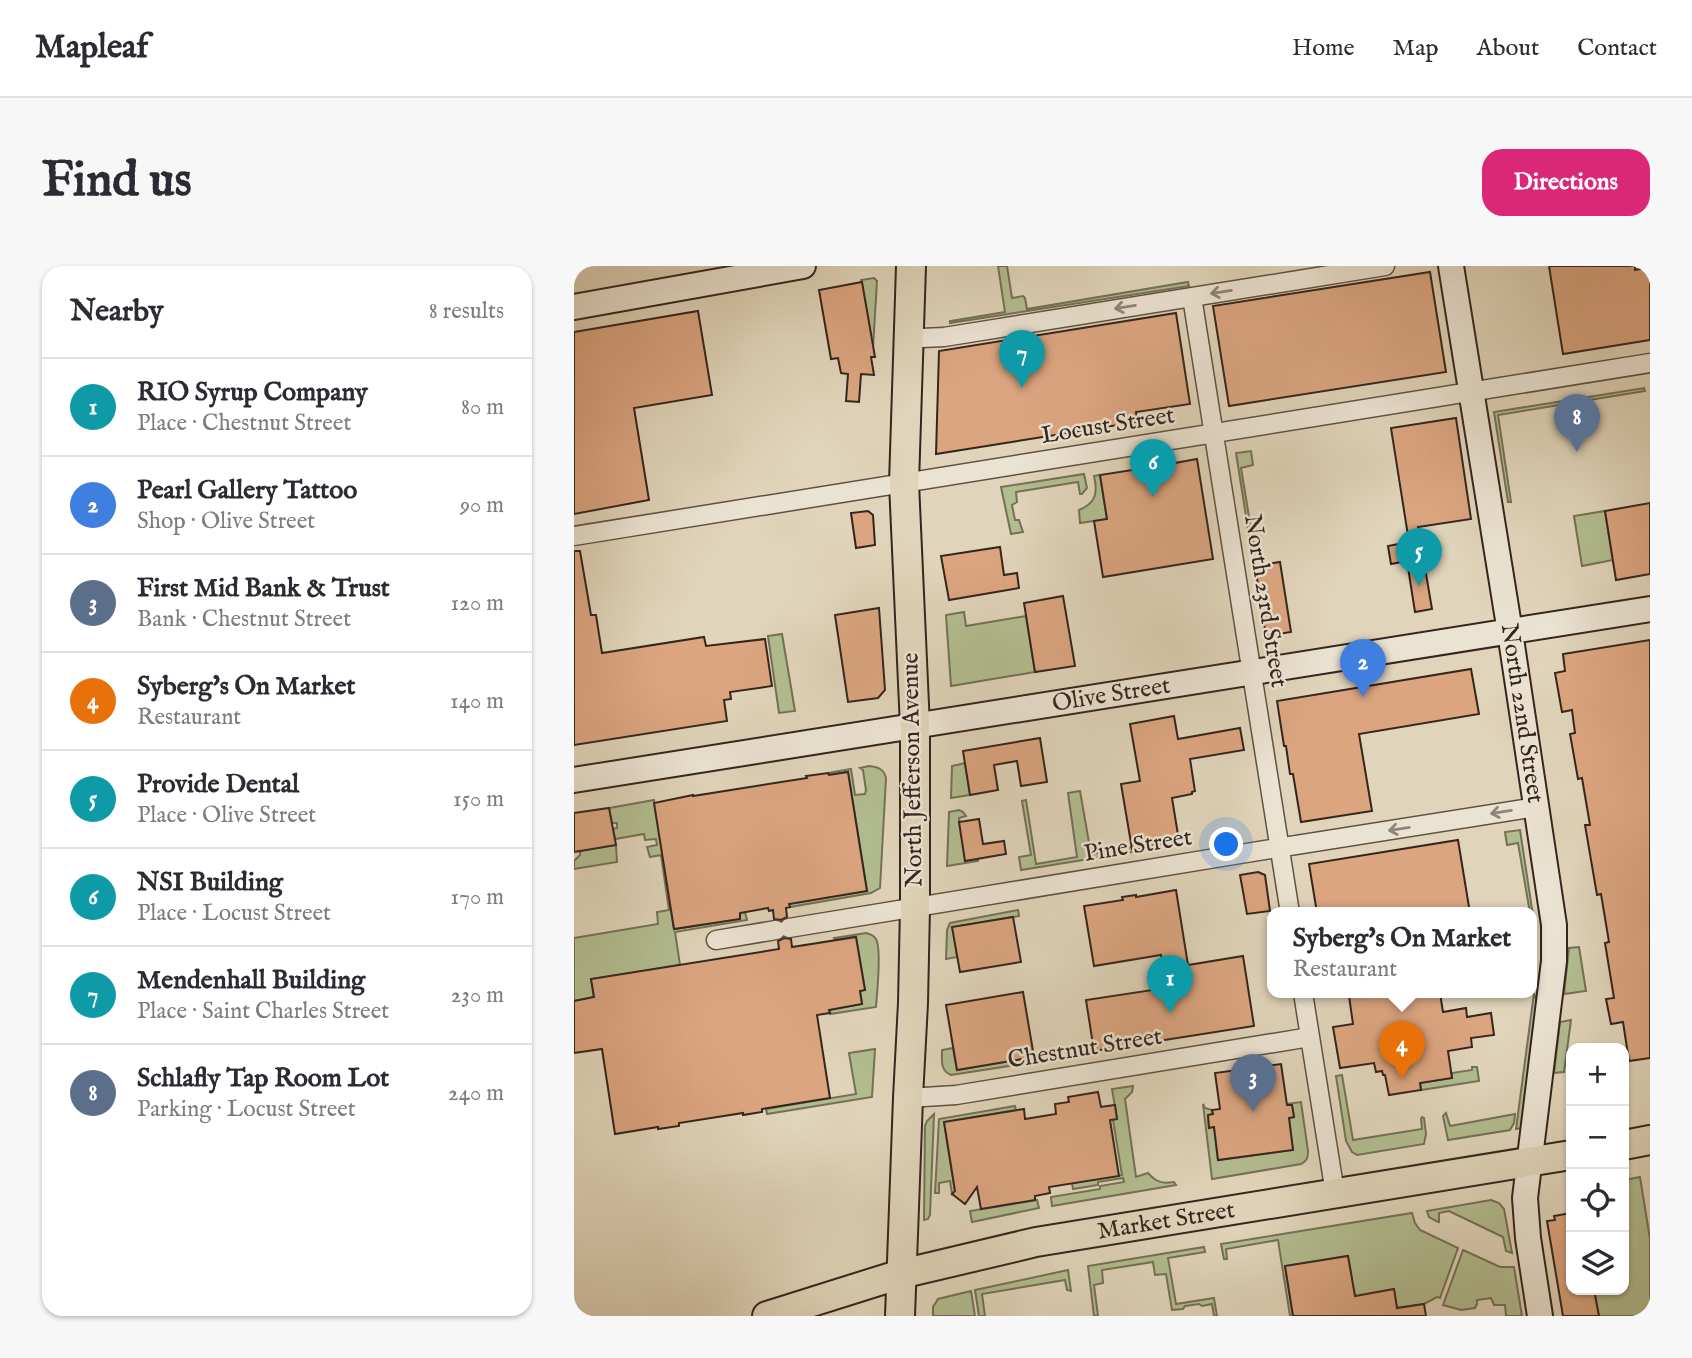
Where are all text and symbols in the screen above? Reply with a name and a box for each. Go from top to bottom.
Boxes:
text: Mapleaf [35,27,148,69]
text: Home [1292,33,1355,64]
text: Map [1393,33,1439,64]
text: About [1477,33,1539,64]
text: Contact [1577,33,1657,64]
button: Directions [1482,149,1650,216]
text: Find us [42,151,192,213]
one-way arrow [1210,286,1233,299]
text: Nearby [70,293,163,331]
text: 8 results [429,297,504,326]
one-way arrow [1114,301,1137,314]
pin: 7 [999,330,1045,388]
text: RIO Syrup Company [137,376,368,409]
text: 1 [89,393,97,422]
text: 80 m [461,393,504,422]
pin: 8 [1554,394,1600,452]
street label: Locust Street [1039,400,1177,452]
text: Place · Chestnut Street [137,409,351,438]
pin: 6 [1130,439,1176,497]
text: Pearl Gallery Tattoo [137,474,357,507]
text: 2 [88,491,98,520]
text: 90 m [460,491,504,520]
text: Shop · Olive Street [137,507,315,536]
street label: North 23rd Street [1236,512,1294,690]
pin: 5 [1396,528,1442,586]
text: First Mid Bank & Trust [137,572,390,605]
text: 3 [89,589,97,618]
text: 120 m [451,589,504,618]
text: Bank · Chestnut Street [137,605,351,634]
street label: North 22nd Street [1493,622,1551,805]
pin: 2 [1340,639,1386,697]
street label: North Jefferson Avenue [895,652,931,888]
text: Syberg's On Market [137,670,355,703]
street label: Olive Street [1050,670,1173,719]
text: 4 [87,687,99,716]
text: 140 m [450,687,504,716]
text: Restaurant [137,703,241,732]
text: Provide Dental [137,768,299,801]
text: 5 [89,785,97,814]
text: 150 m [453,785,504,814]
text: Place · Olive Street [137,801,316,830]
one-way arrow [1490,806,1513,819]
street label: Pine Street [1082,822,1194,870]
one-way arrow [1388,822,1411,835]
your location [1209,827,1243,861]
text: NSI Building [137,866,283,899]
text: 6 [88,883,98,912]
text: 170 m [451,883,504,912]
text: Place · Locust Street [137,899,331,928]
popup [1267,907,1537,998]
text: Syberg's On Market [1293,922,1511,955]
pin: 1 [1147,955,1193,1013]
text: Restaurant [1293,955,1397,984]
text: Mendenhall Building [137,964,365,997]
text: 7 [88,981,98,1010]
text: 230 m [451,981,504,1010]
text: Place · Saint Charles Street [137,997,389,1026]
pin: 4 [1379,1021,1425,1079]
street label: Chestnut Street [1006,1022,1164,1076]
map controls [1566,1043,1629,1295]
button: + [1566,1043,1629,1106]
pin: 3 [1230,1054,1276,1112]
text: Schlafly Tap Room Lot [137,1062,389,1095]
text: 8 [88,1079,98,1108]
text: 240 m [448,1079,504,1108]
text: Parking · Locust Street [137,1095,356,1124]
button: − [1566,1106,1629,1169]
button: locate [1566,1169,1629,1232]
street label: Market Street [1095,1194,1237,1247]
button: layers [1566,1232,1629,1295]

